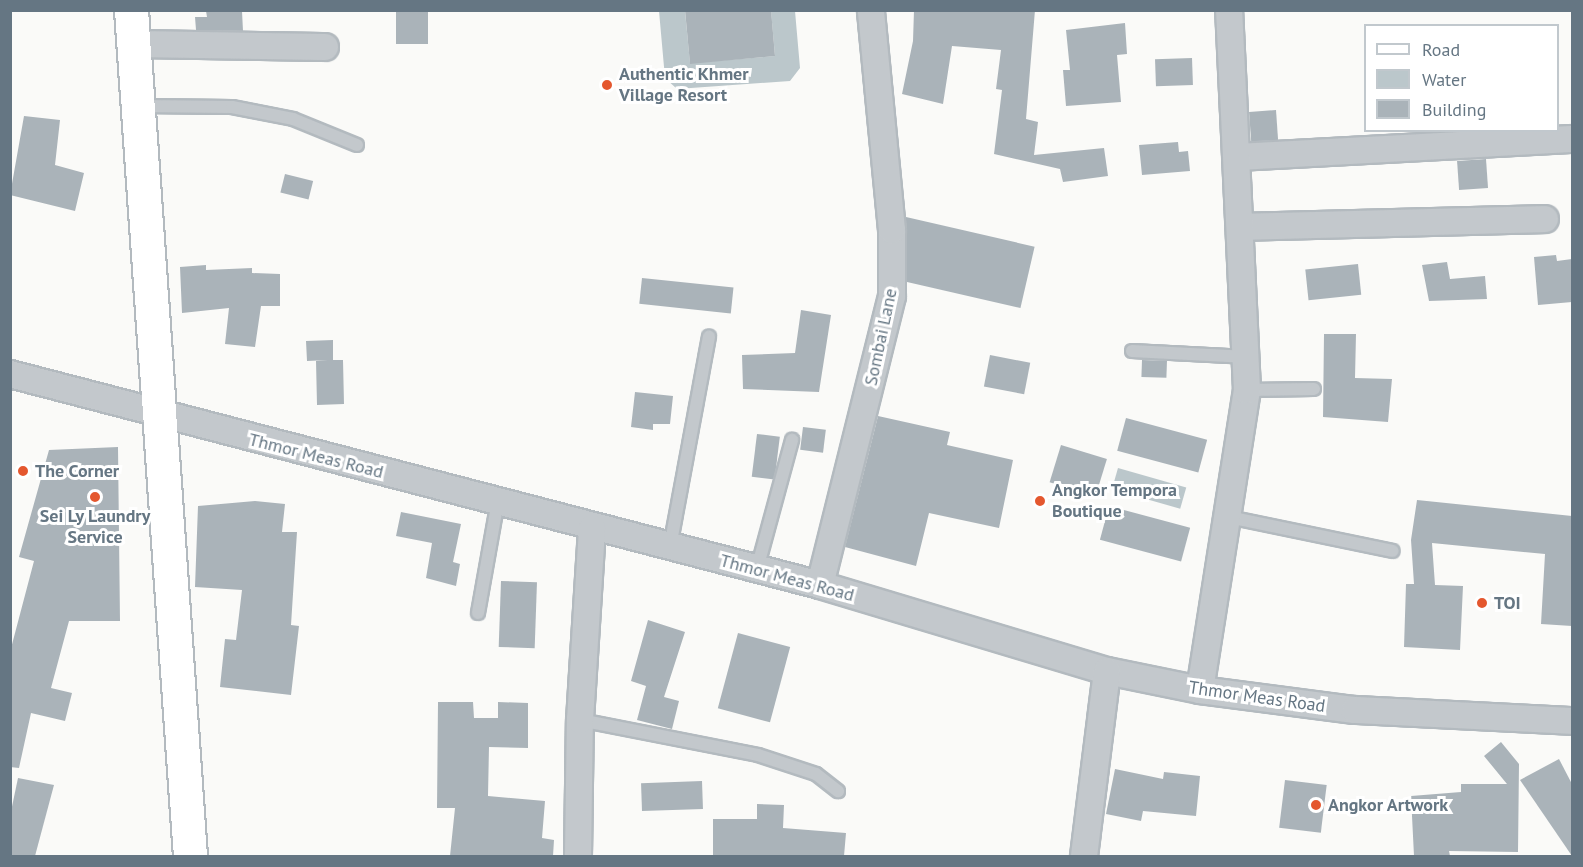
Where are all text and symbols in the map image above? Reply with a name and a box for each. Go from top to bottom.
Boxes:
legend [1364,24,1559,132]
text: Road [1422,38,1460,61]
place label: Authentic Khmer Village Resort [619,64,749,106]
text: Water [1422,68,1466,91]
marker: Authentic Khmer Village Resort [600,78,614,92]
text: Building [1422,98,1486,121]
street label: Sombai Lane [860,286,902,388]
street label: Thmor Meas Road [247,429,385,483]
place label: The Corner [35,460,119,482]
marker: The Corner [16,464,30,478]
place label: Angkor Tempora Boutique [1052,480,1178,522]
marker: Sei Ly Laundry Service [88,490,102,504]
marker: Angkor Tempora Boutique [1033,494,1047,508]
place label: Sei Ly Laundry Service [39,506,151,548]
street label: Thmor Meas Road [718,550,856,606]
place label: TOI [1494,592,1521,614]
marker: TOI [1475,596,1489,610]
street label: Thmor Meas Road [1187,677,1327,717]
place label: Angkor Artwork [1328,794,1449,816]
marker: Angkor Artwork [1309,798,1323,812]

